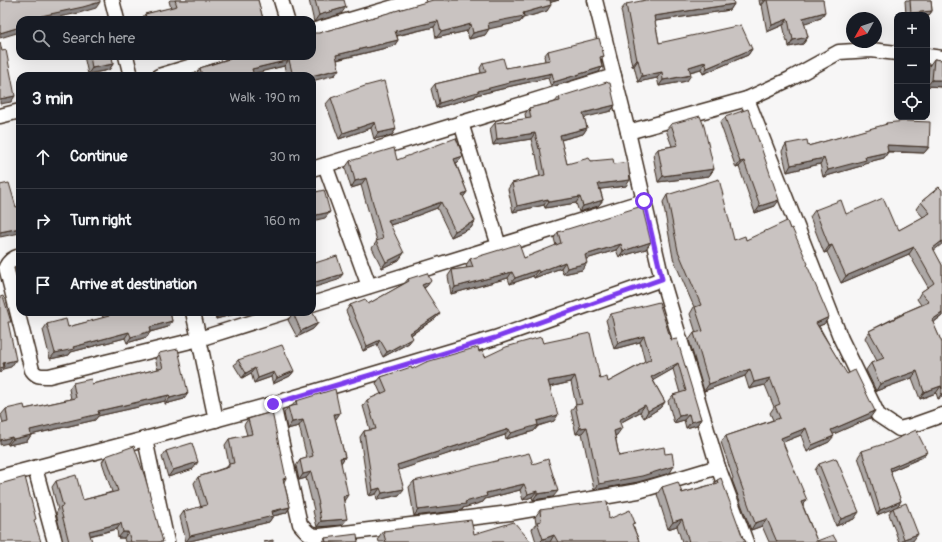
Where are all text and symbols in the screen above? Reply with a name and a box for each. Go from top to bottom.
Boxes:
north arrow [846,12,882,48]
map controls [894,12,930,120]
button: + [894,12,930,48]
search box [16,16,316,60]
icon: search [30,27,52,49]
text: Search here [62,29,135,48]
button: − [894,48,930,84]
button: locate [894,84,930,120]
text: 3 min [32,88,73,109]
text: Walk · 190 m [229,90,300,106]
icon: ahead [32,146,54,168]
text: Continue [70,147,128,166]
text: 30 m [270,149,300,165]
route start [635,192,653,210]
icon: right [32,210,54,232]
text: Turn right [70,211,131,230]
text: 160 m [264,213,300,229]
icon: arrive [32,274,54,296]
text: Arrive at destination [70,275,197,294]
route end [264,395,282,413]

